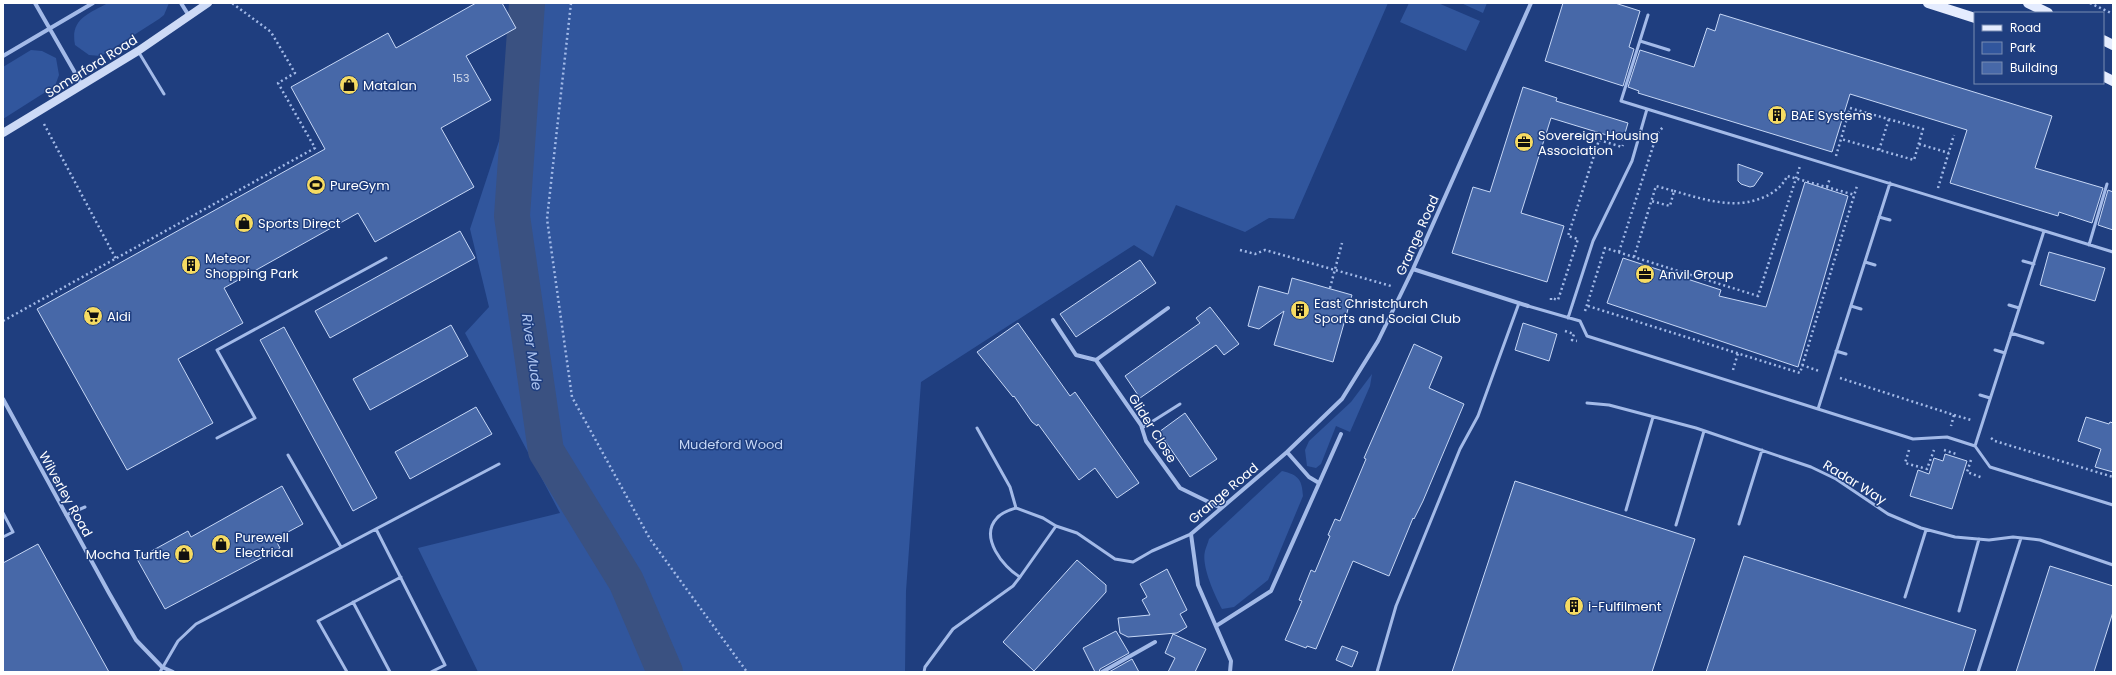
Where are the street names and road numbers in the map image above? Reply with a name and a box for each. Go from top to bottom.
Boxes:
street label: Somerford Road [41,30,141,103]
street label: Grange Road [1391,192,1444,278]
street label: Glider Close [1124,390,1181,466]
street label: Wilverley Road [34,448,97,540]
street label: Radar Way [1819,455,1891,510]
street label: Grange Road [1184,458,1262,528]

